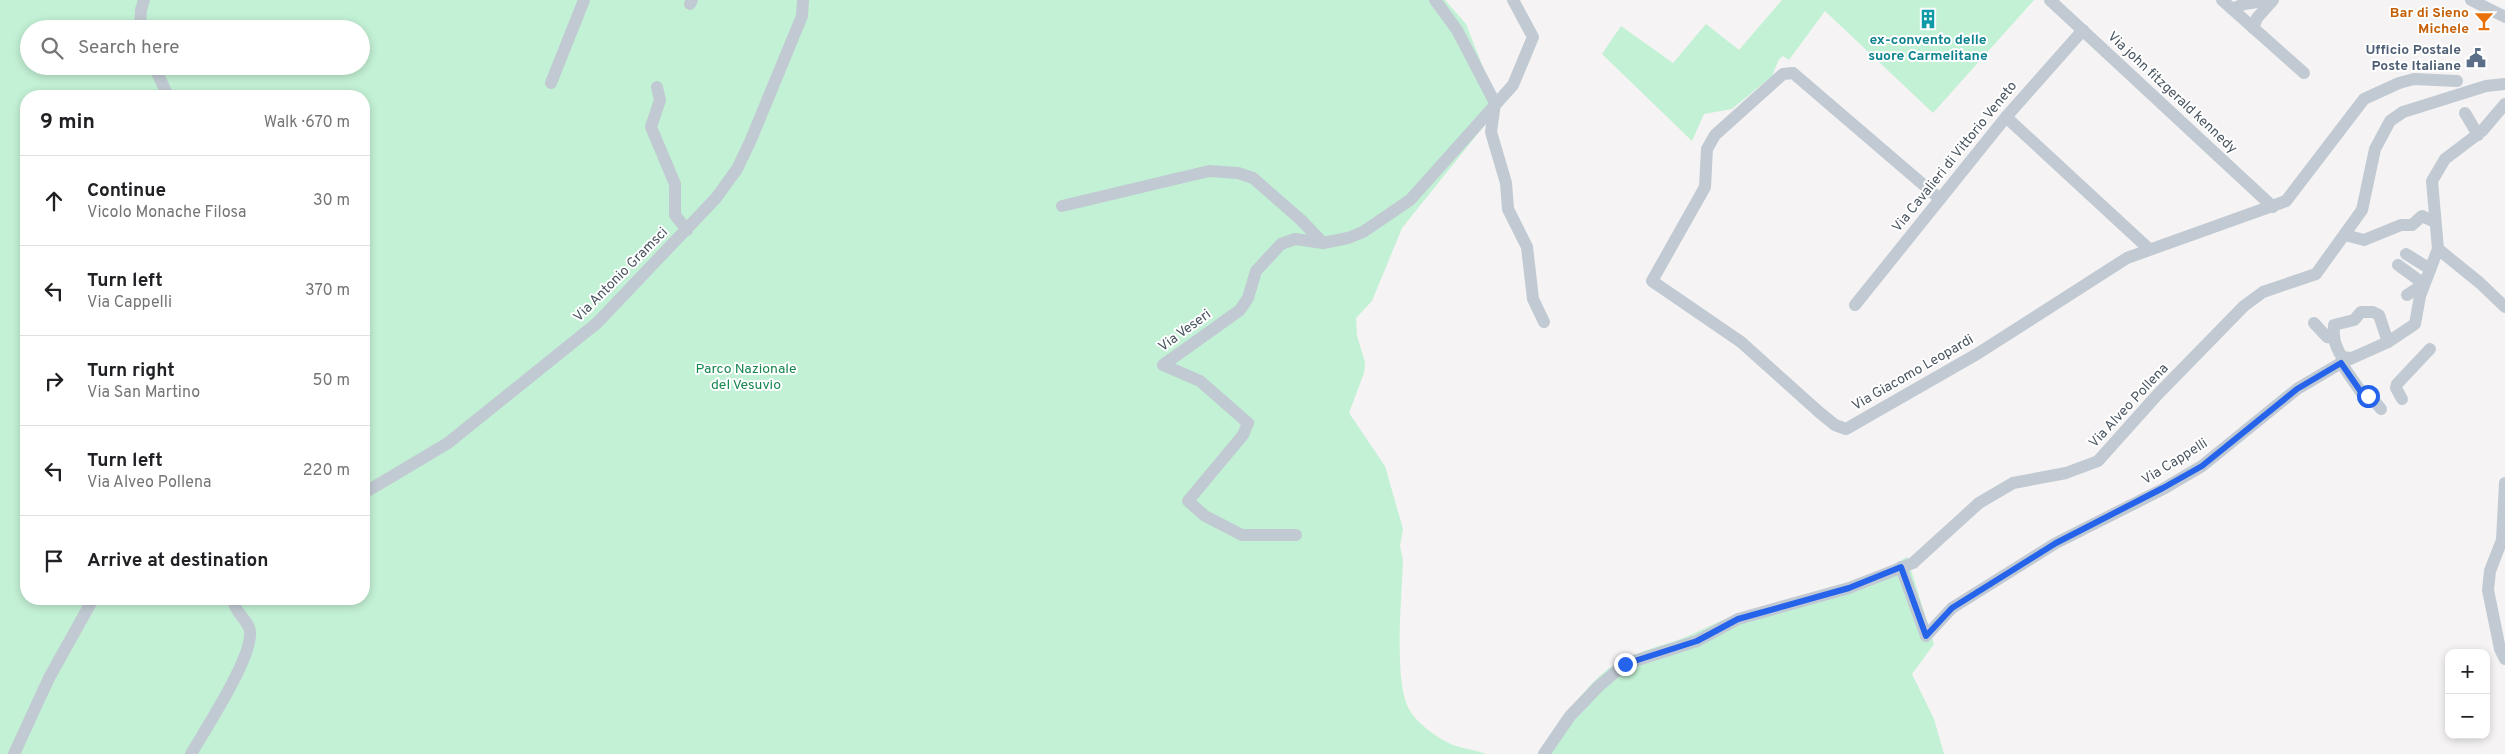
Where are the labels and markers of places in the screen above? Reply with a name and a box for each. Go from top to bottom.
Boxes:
place label: Bar di Sieno Michele [2390,5,2469,38]
building icon: ex-convento delle suore Carmelitane [1917,8,1939,30]
bar icon: Bar di Sieno Michele [2473,10,2495,32]
place label: ex-convento delle suore Carmelitane [1868,32,1988,65]
place label: Ufficio Postale Poste Italiane [2365,42,2461,75]
public building icon: Ufficio Postale Poste Italiane [2465,47,2487,69]

